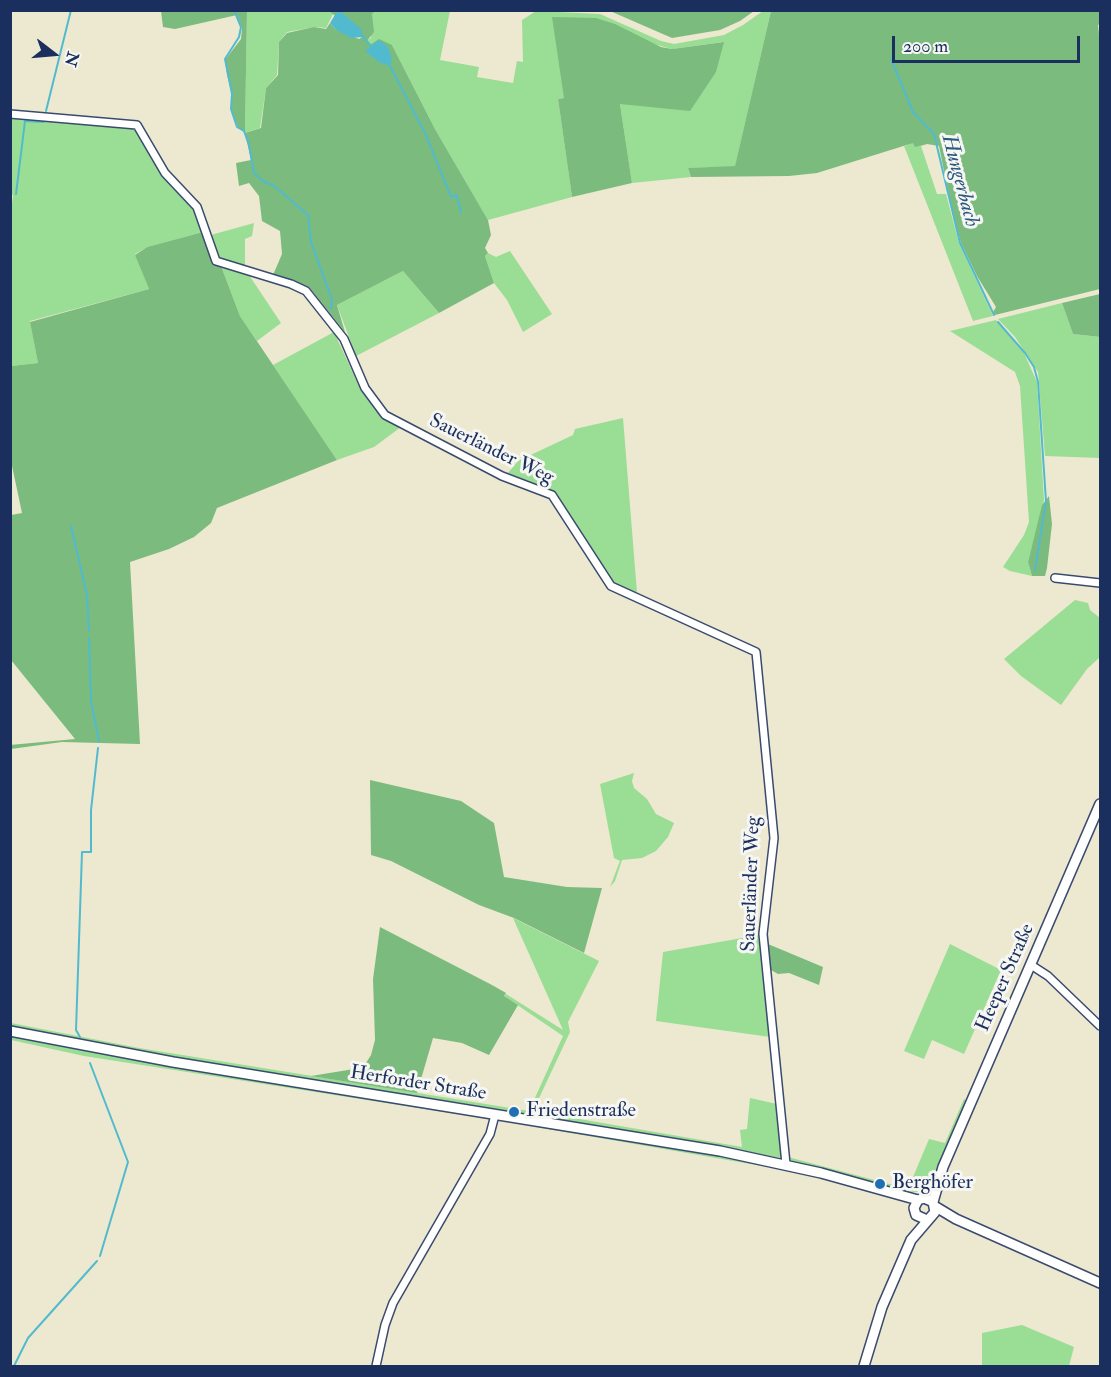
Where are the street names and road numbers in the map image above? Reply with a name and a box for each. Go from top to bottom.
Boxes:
street label: Sauerländer Weg [425,409,557,491]
street label: Sauerländer Weg [738,816,766,952]
street label: Heeper Straße [972,920,1040,1036]
street label: Herforder Straße [348,1061,488,1107]

